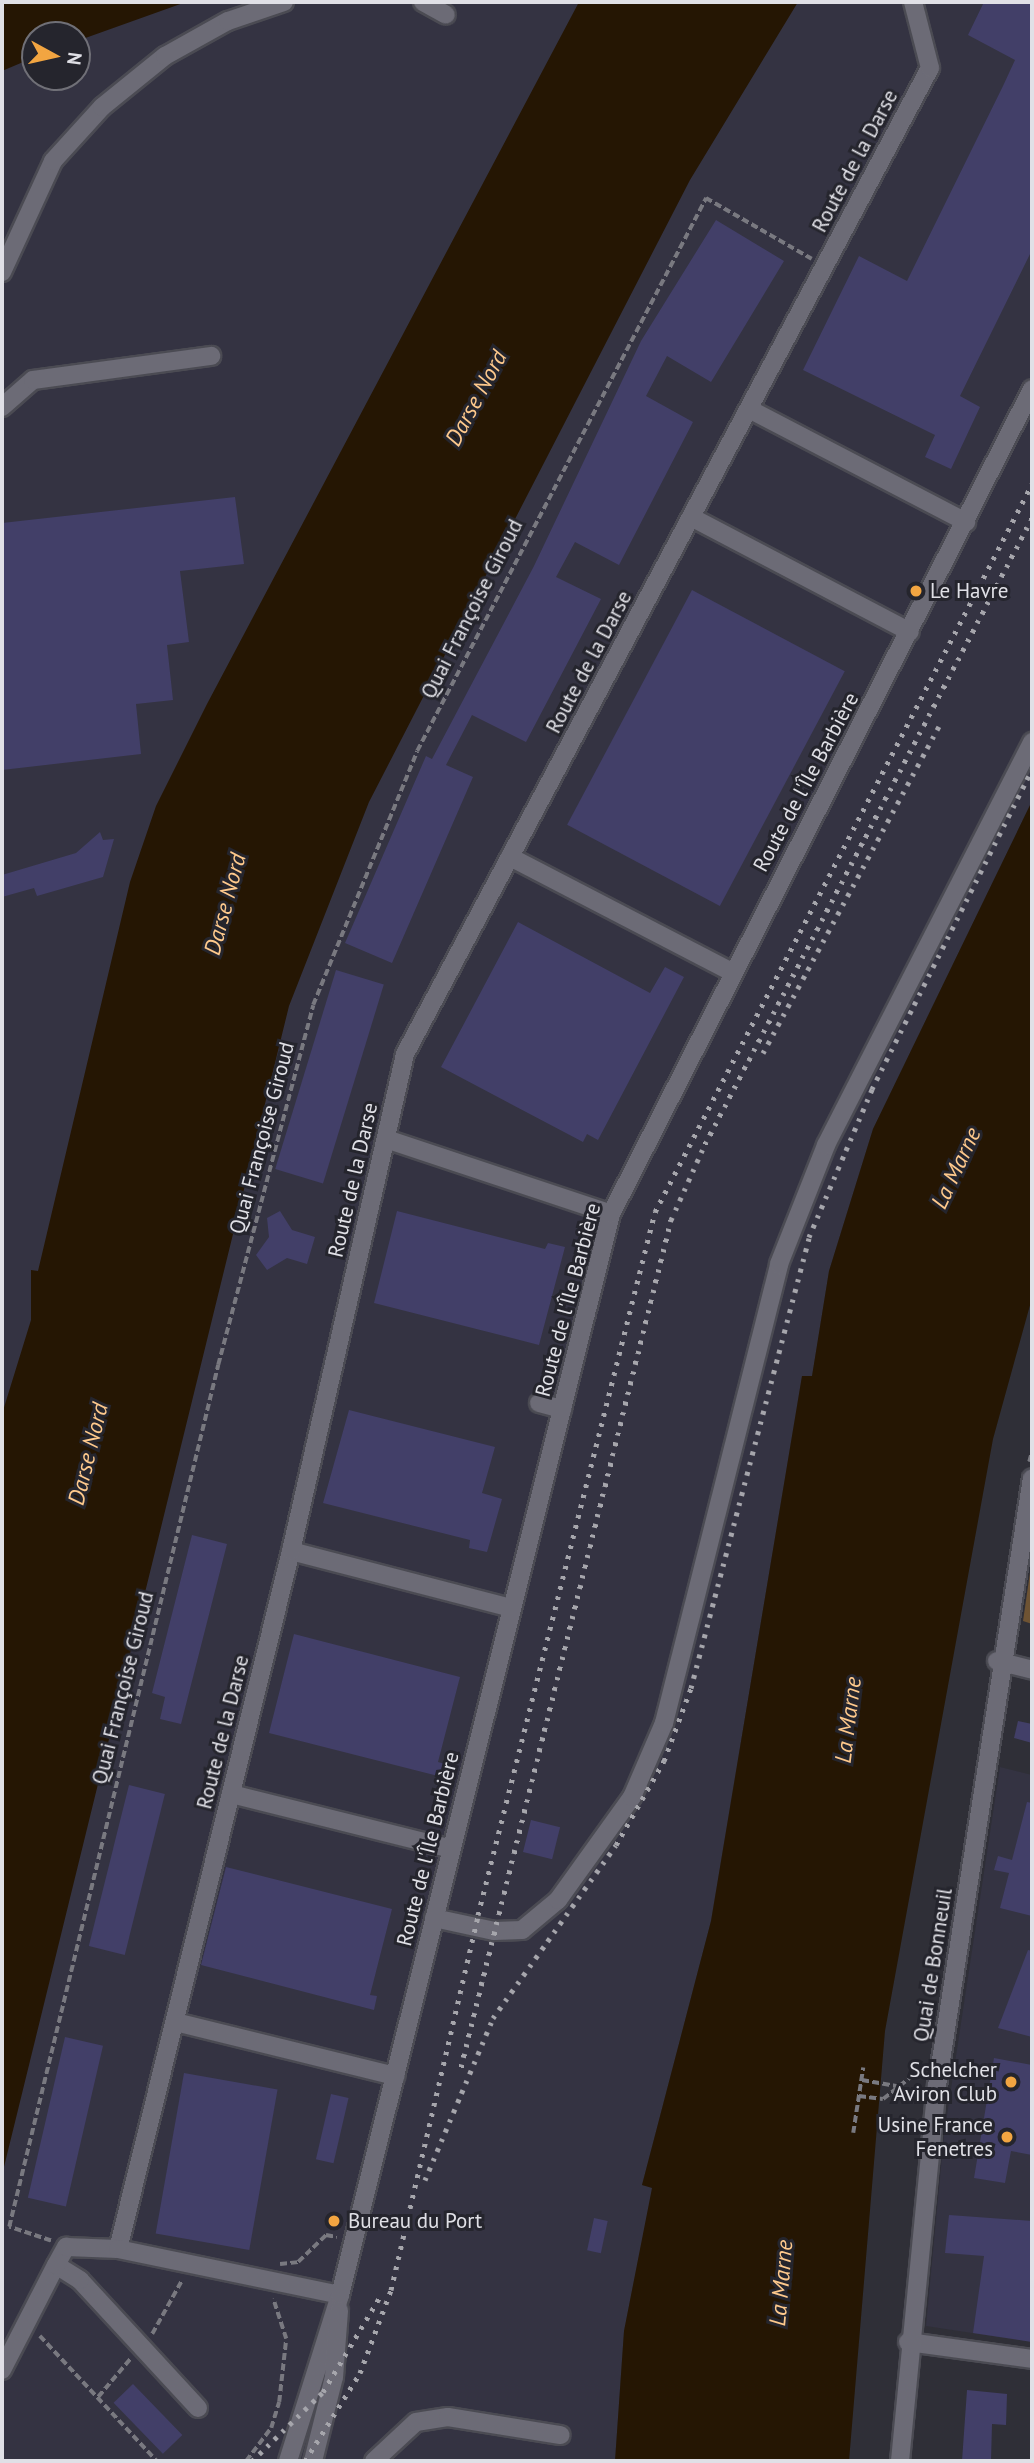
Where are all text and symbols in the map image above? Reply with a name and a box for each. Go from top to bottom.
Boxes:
north arrow [21,21,91,91]
text: N [62,51,88,66]
street label: Route de la Darse [807,85,903,237]
water label: Darse Nord [439,345,513,451]
street label: Quai Françoise Giroud [416,515,528,703]
place label: Le Havre [930,578,1008,604]
marker: Le Havre [908,583,924,599]
street label: Route de la Darse [541,586,637,738]
street label: Route de l'Île Barbière [748,688,864,876]
water label: Darse Nord [198,850,252,958]
street label: Quai Françoise Giroud [224,1039,300,1237]
street label: Route de la Darse [323,1100,383,1260]
water label: La Marne [925,1123,987,1213]
street label: Route de l'Île Barbière [530,1200,606,1400]
water label: Darse Nord [62,1400,114,1508]
street label: Quai Françoise Giroud [87,1589,159,1787]
street label: Route de la Darse [192,1652,254,1812]
water label: La Marne [829,1675,867,1765]
street label: Route de l'Île Barbière [392,1749,464,1949]
street label: Quai de Bonneuil [908,1886,958,2044]
place label: Schelcher Aviron Club [893,2057,997,2107]
marker: Schelcher Aviron Club [1003,2074,1019,2090]
place label: Usine France Fenetres [878,2112,993,2162]
marker: Usine France Fenetres [999,2129,1015,2145]
place label: Bureau du Port [348,2208,482,2234]
marker: Bureau du Port [326,2213,342,2229]
water label: La Marne [763,2239,799,2327]

